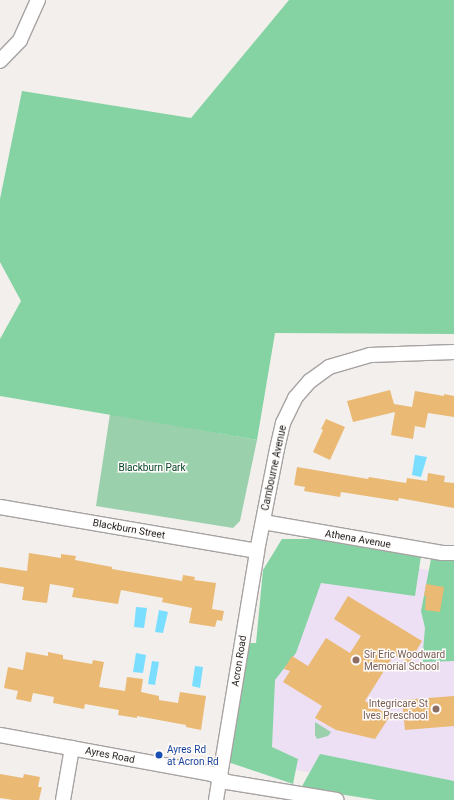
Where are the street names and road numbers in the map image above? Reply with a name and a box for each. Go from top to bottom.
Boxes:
street label: Cambourne Avenue [259,424,289,512]
street label: Blackburn Street [92,517,166,541]
street label: Athena Avenue [324,527,392,551]
street label: Acron Road [229,635,249,687]
street label: Ayres Road [84,744,136,766]

